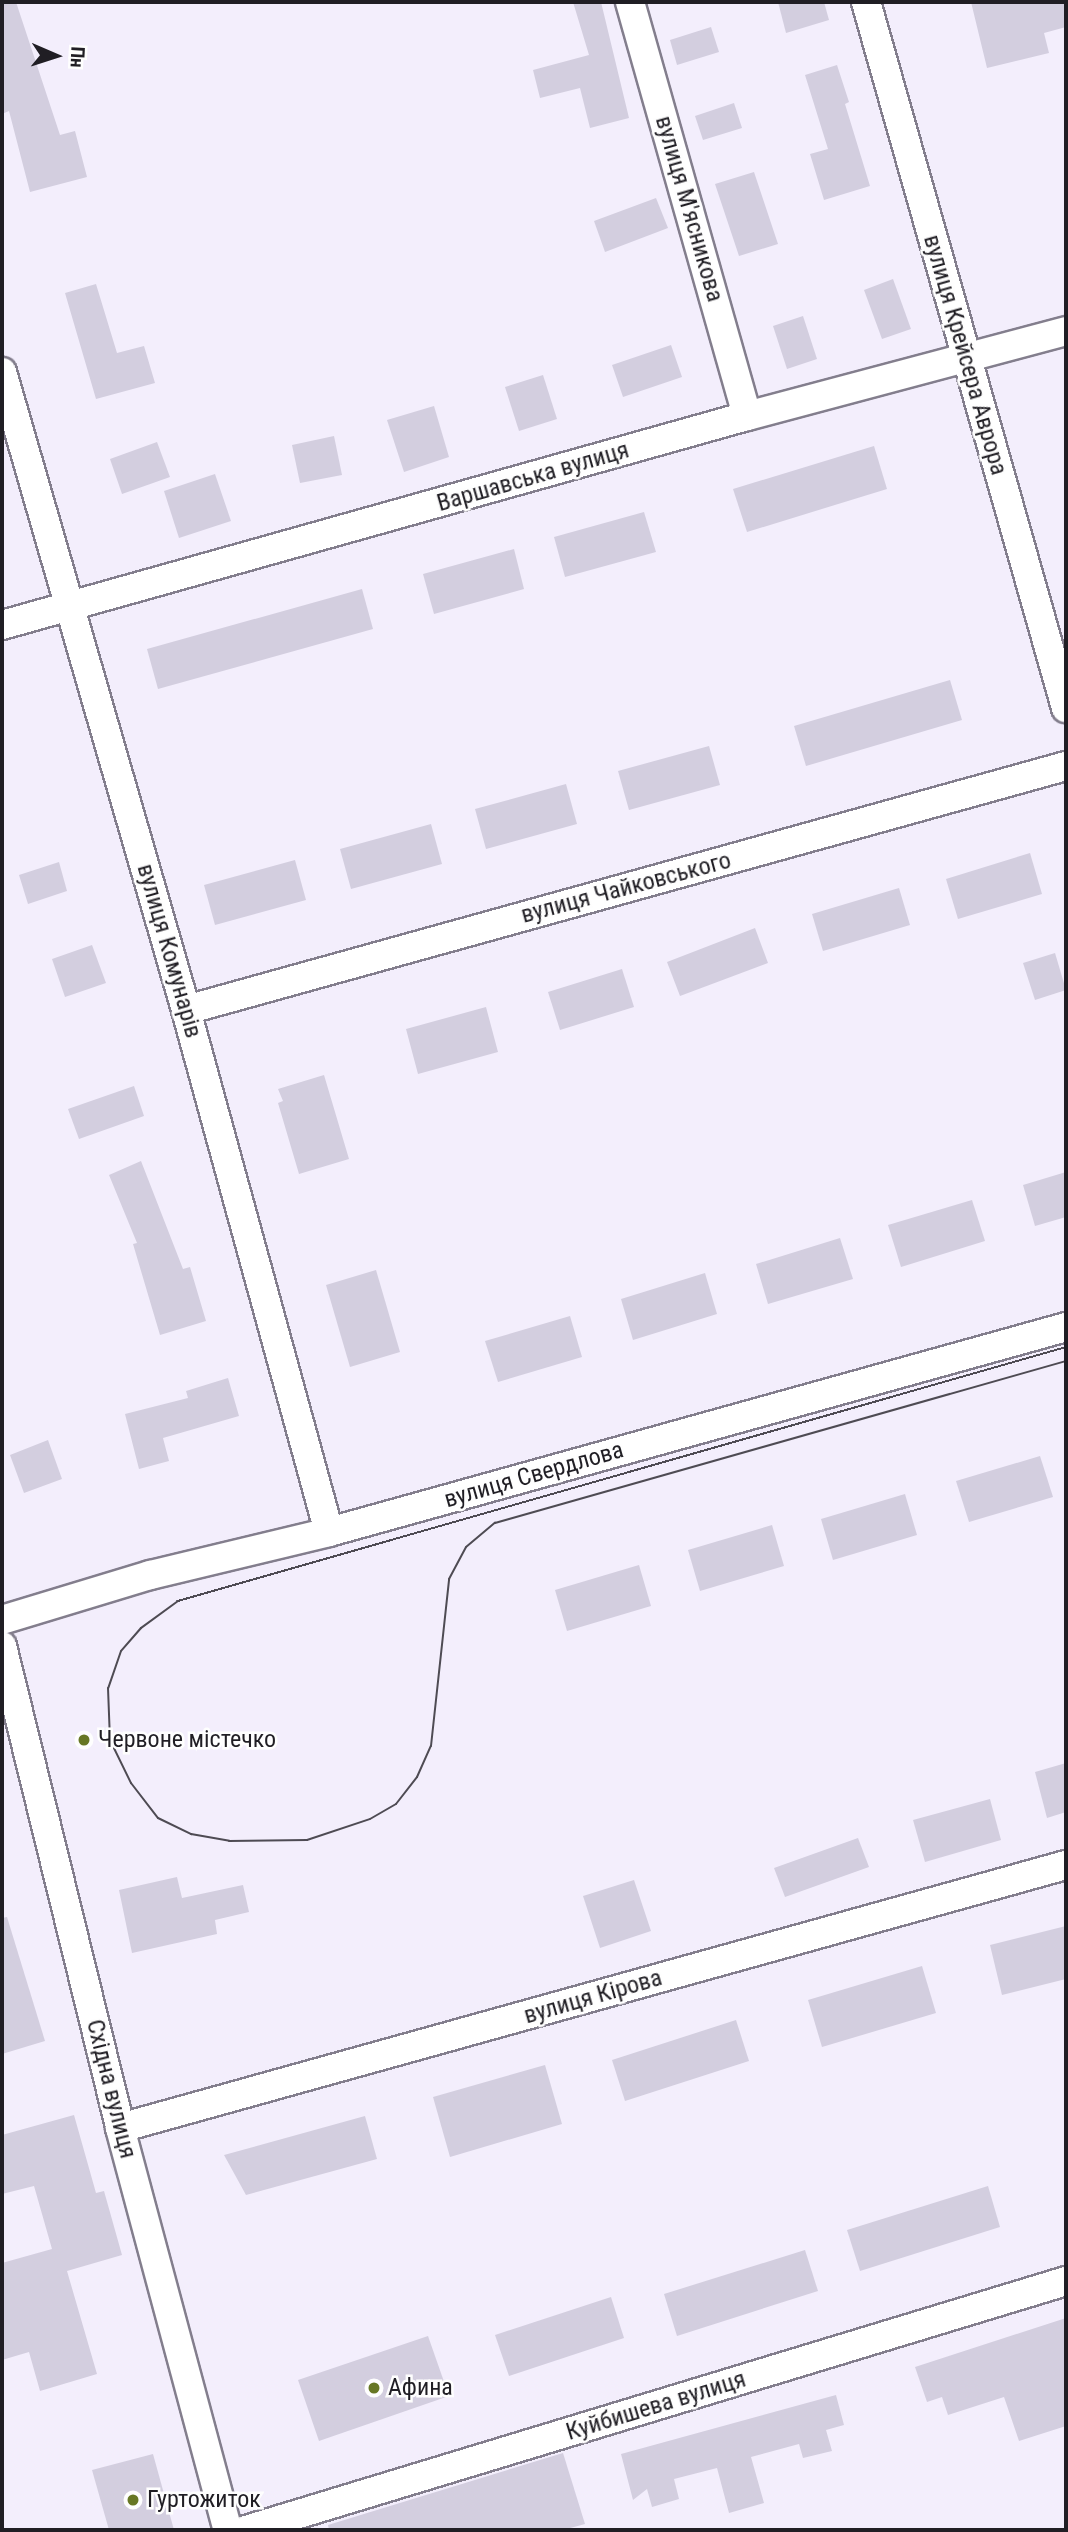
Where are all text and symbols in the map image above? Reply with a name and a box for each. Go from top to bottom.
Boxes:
north arrow [21,21,91,91]
text: Пн [65,46,90,68]
street label: вулиця М'ясникова [649,113,729,305]
street label: вулиця Крейсера Аврора [917,232,1013,478]
street label: Варшавська вулиця [434,436,632,518]
street label: вулиця Чайковського [518,846,734,930]
street label: вулиця Комунарів [130,861,208,1041]
street label: вулиця Свердлова [441,1436,627,1514]
place label: Червоне містечко [98,1726,276,1754]
marker: Червоне містечко [76,1732,92,1748]
street label: вулиця Кірова [521,1964,665,2030]
street label: Східна вулиця [80,2017,142,2161]
street label: Куйбишева вулиця [563,2365,749,2447]
place label: Афина [388,2374,453,2402]
marker: Афина [366,2380,382,2396]
place label: Гуртожиток [147,2486,261,2514]
marker: Гуртожиток [125,2492,141,2508]

